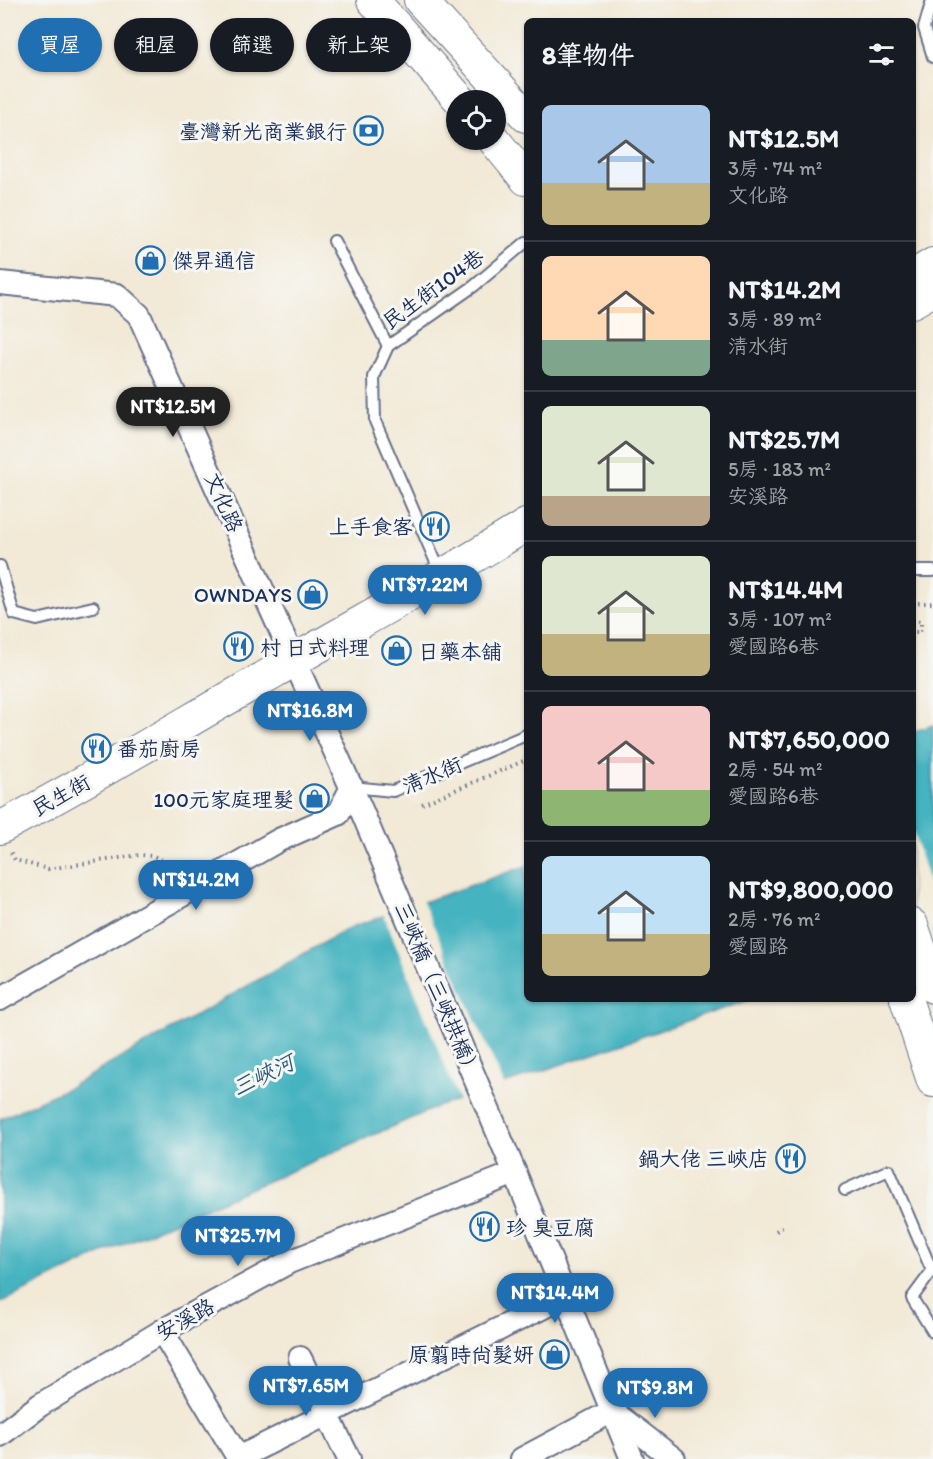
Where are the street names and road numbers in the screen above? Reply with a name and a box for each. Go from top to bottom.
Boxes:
street label: 民生街104巷 [377,244,489,334]
street label: 文化路 [200,468,248,536]
street label: 清水街 [398,751,466,799]
street label: 民生街 [27,769,95,821]
street label: 三峽橋（三峽拱橋） [390,898,486,1082]
street label: 安溪路 [151,1293,219,1345]

